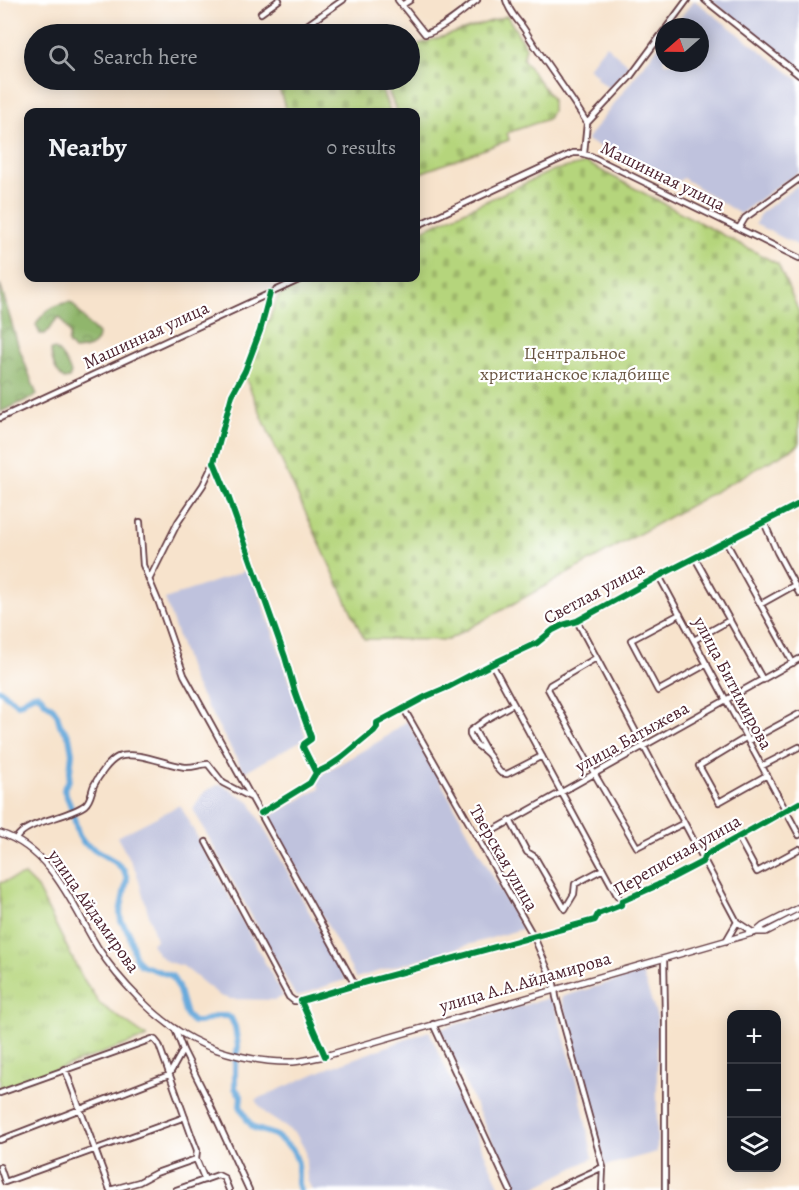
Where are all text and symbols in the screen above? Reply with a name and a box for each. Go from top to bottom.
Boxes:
north arrow [655,18,709,72]
search box [24,24,420,90]
icon: search [45,41,78,74]
text: Search here [93,42,198,72]
text: Nearby [48,130,127,165]
text: 0 results [327,134,396,161]
street label: Машинная улица [597,135,730,217]
street label: Машинная улица [79,295,213,375]
park label: Центральное христианское кладбище [480,341,670,386]
street label: Светлая улица [539,556,649,630]
street label: улица Битимирова [687,611,779,754]
street label: улица Батыжева [570,695,694,779]
street label: Тверская улица [464,801,544,916]
street label: Переписная улица [609,808,746,901]
street label: улица Айдамирова [42,844,146,978]
street label: улица А.А.Айдамирова [435,946,614,1018]
map controls [727,1010,781,1172]
button: + [727,1010,781,1064]
button: − [727,1064,781,1118]
button: layers [727,1118,781,1172]

